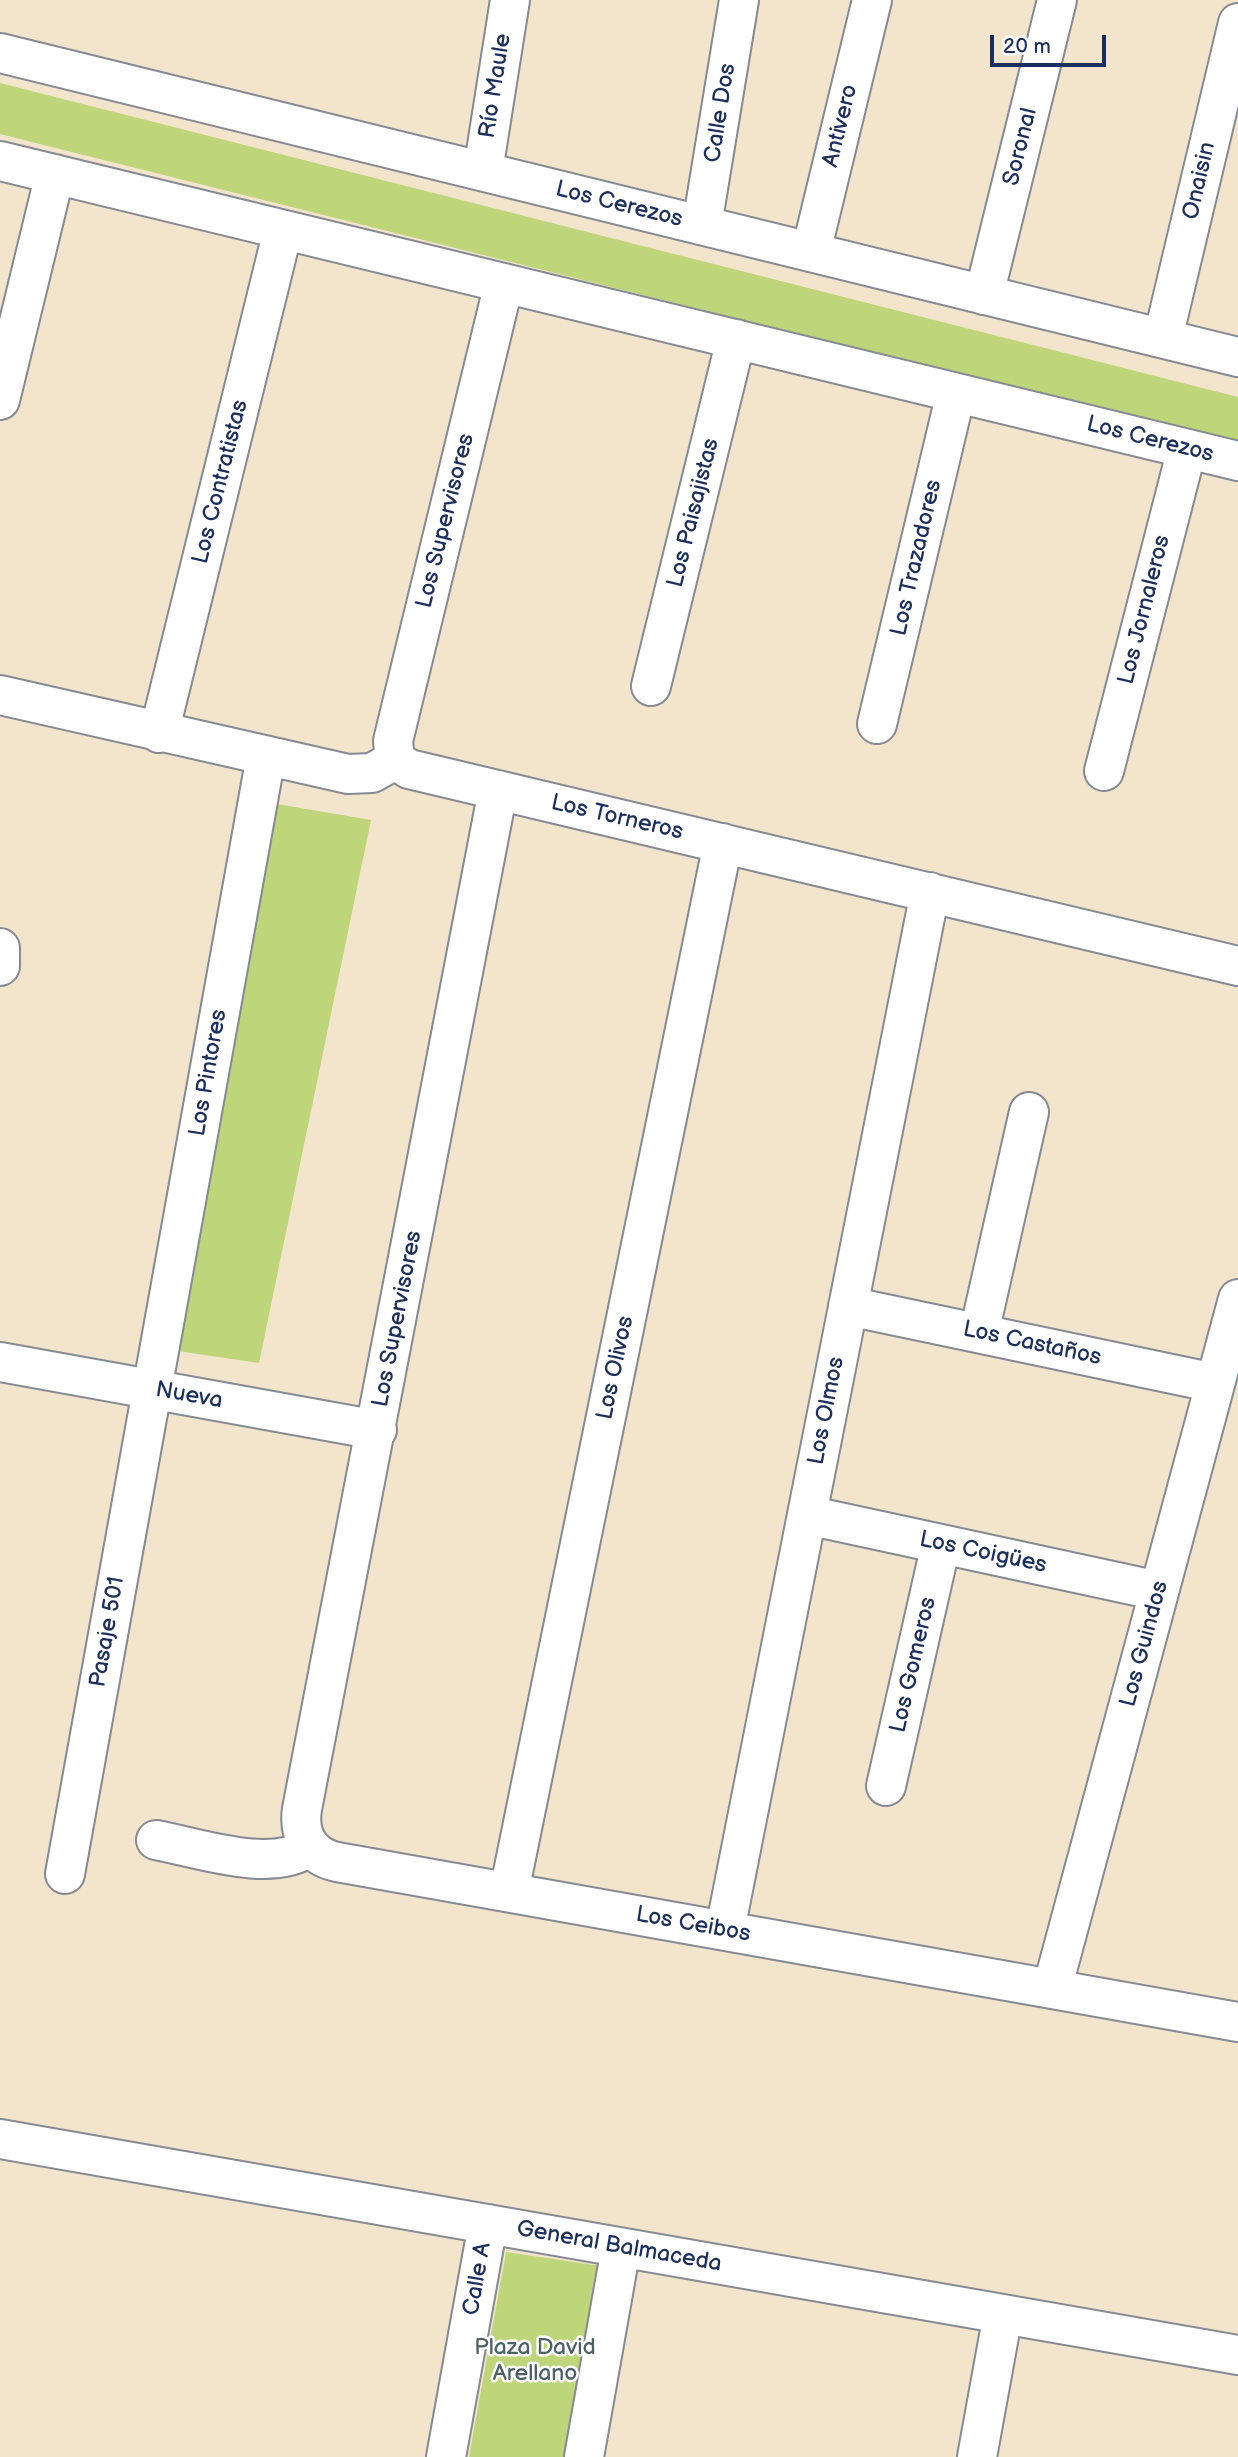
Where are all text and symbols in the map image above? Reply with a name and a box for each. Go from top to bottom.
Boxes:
scale bar [993,21,1108,65]
street label: Río Maule [474,32,518,140]
text: 20 m [1003,34,1051,59]
street label: Calle Dos [700,61,742,165]
street label: Antivero [817,82,865,170]
street label: Soronal [998,105,1044,189]
street label: Onaisin [1178,140,1222,222]
street label: Los Cerezos [553,176,685,234]
street label: Los Contratistas [187,397,255,567]
street label: Los Cerezos [1084,411,1216,469]
street label: Los Supervisores [411,431,481,611]
street label: Los Paisajistas [662,436,726,590]
street label: Los Trazadores [886,477,948,639]
street label: Los Jornaleros [1113,532,1177,688]
street label: Los Torneros [548,789,686,847]
street label: Los Pintores [184,1007,234,1139]
street label: Los Supervisores [367,1229,429,1409]
street label: Los Olivos [592,1313,640,1423]
street label: Los Castaños [960,1316,1104,1372]
street label: Los Olmos [803,1355,851,1467]
street label: Nueva [153,1377,225,1415]
street label: Los Coigües [917,1526,1049,1580]
street label: Pasaje 501 [85,1575,131,1689]
street label: Los Guindos [1115,1578,1175,1710]
street label: Los Gomeros [885,1594,943,1736]
street label: Los Ceibos [634,1901,752,1949]
street label: General Balmaceda [514,2215,724,2279]
street label: Calle A [458,2240,498,2318]
park label: Plaza David Arellano [474,2334,596,2388]

